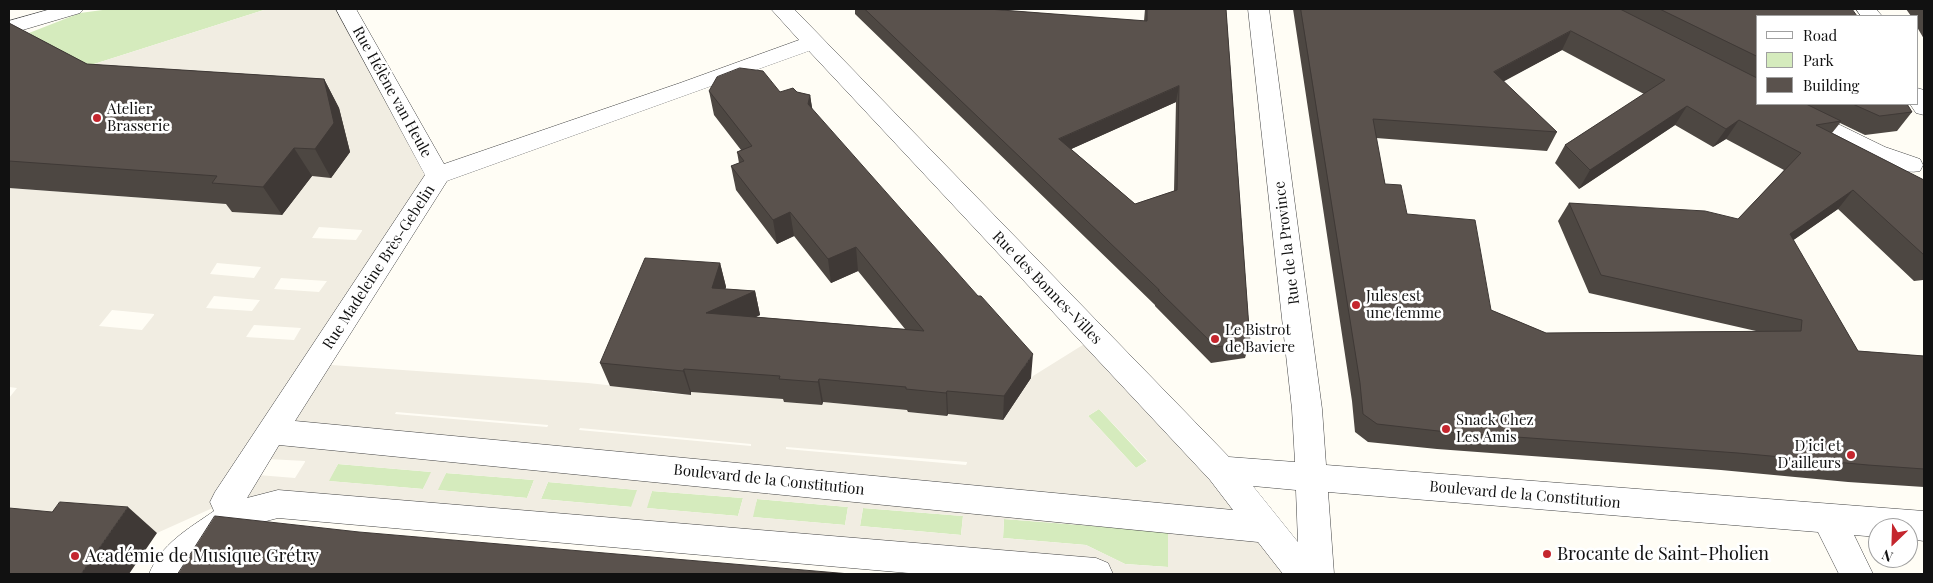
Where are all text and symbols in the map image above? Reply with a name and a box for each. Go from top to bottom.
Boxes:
legend [1756,15,1918,105]
street label: Rue Hélène van Heule [349,23,435,161]
text: Road [1803,25,1837,45]
text: Park [1803,50,1834,70]
text: Building [1803,75,1859,95]
place label: Atelier Brasserie [107,100,170,135]
marker: Atelier Brasserie [91,112,103,124]
street label: Rue de la Province [1271,180,1303,306]
street label: Rue Madeleine Brès-Gebelin [319,182,439,352]
street label: Rue des Bonnes-Villes [988,228,1106,348]
place label: Jules est une femme [1366,287,1442,322]
marker: Jules est une femme [1350,299,1362,311]
place label: Le Bistrot de Baviere [1225,321,1295,356]
marker: Le Bistrot de Baviere [1209,333,1221,345]
place label: Snack Chez Les Amis [1456,411,1534,446]
marker: Snack Chez Les Amis [1440,423,1452,435]
place label: D'ici et D'ailleurs [1777,437,1841,472]
marker: D'ici et D'ailleurs [1845,449,1857,461]
street label: Boulevard de la Constitution [673,461,865,499]
street label: Boulevard de la Constitution [1429,478,1621,512]
north arrow [1868,518,1918,568]
place label: Brocante de Saint-Pholien [1557,543,1769,565]
place label: Académie de Musique Grétry [85,545,319,567]
text: N [1879,546,1896,567]
marker: Brocante de Saint-Pholien [1541,548,1553,560]
marker: Académie de Musique Grétry [69,550,81,562]

